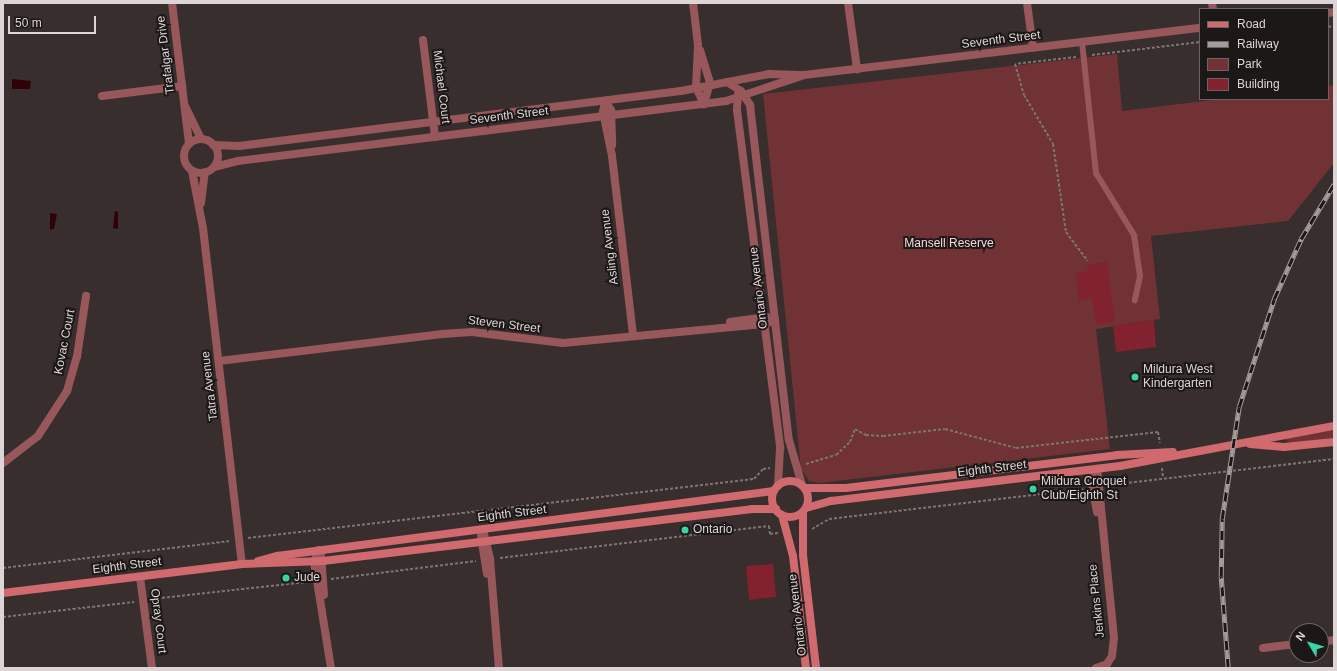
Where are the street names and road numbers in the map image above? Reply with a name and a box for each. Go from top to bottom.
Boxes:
street label: Trafalgar Drive [154,15,178,95]
street label: Seventh Street [961,28,1041,52]
street label: Michael Court [429,49,453,125]
street label: Seventh Street [469,104,549,128]
street label: Asling Avenue [598,208,622,286]
street label: Ontario Avenue [747,246,771,330]
street label: Kovac Court [52,308,78,376]
street label: Steven Street [467,313,541,337]
street label: Tatra Avenue [199,350,221,422]
street label: Eighth Street [957,458,1027,480]
street label: Eighth Street [477,503,547,525]
street label: Eighth Street [92,555,162,577]
street label: Jenkins Place [1086,563,1108,639]
street label: Ontario Avenue [786,573,810,657]
street label: Opray Court [147,588,169,654]

